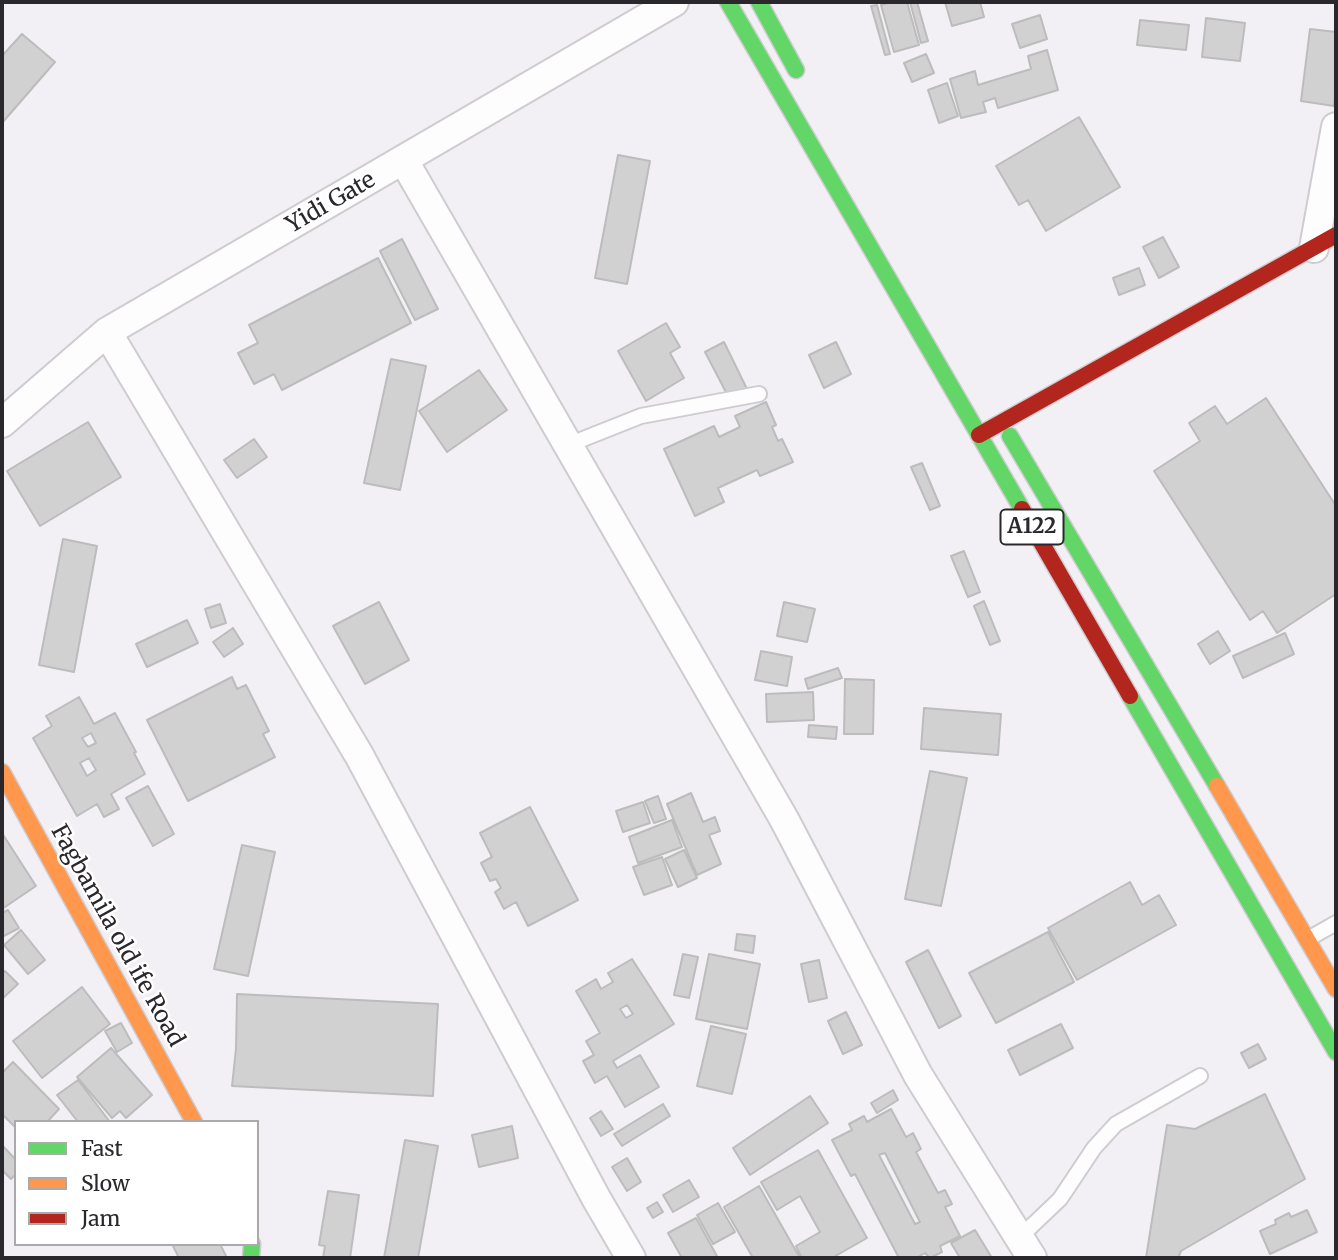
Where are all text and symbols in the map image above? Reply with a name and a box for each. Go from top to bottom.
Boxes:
street label: Yidi Gate [282,167,380,239]
road number: A122 [1000,510,1064,544]
street label: Fagbamila old ife Road [44,820,190,1052]
legend [14,1120,259,1246]
text: Fast [81,1135,123,1162]
text: Slow [81,1170,130,1197]
text: Jam [81,1205,120,1232]

